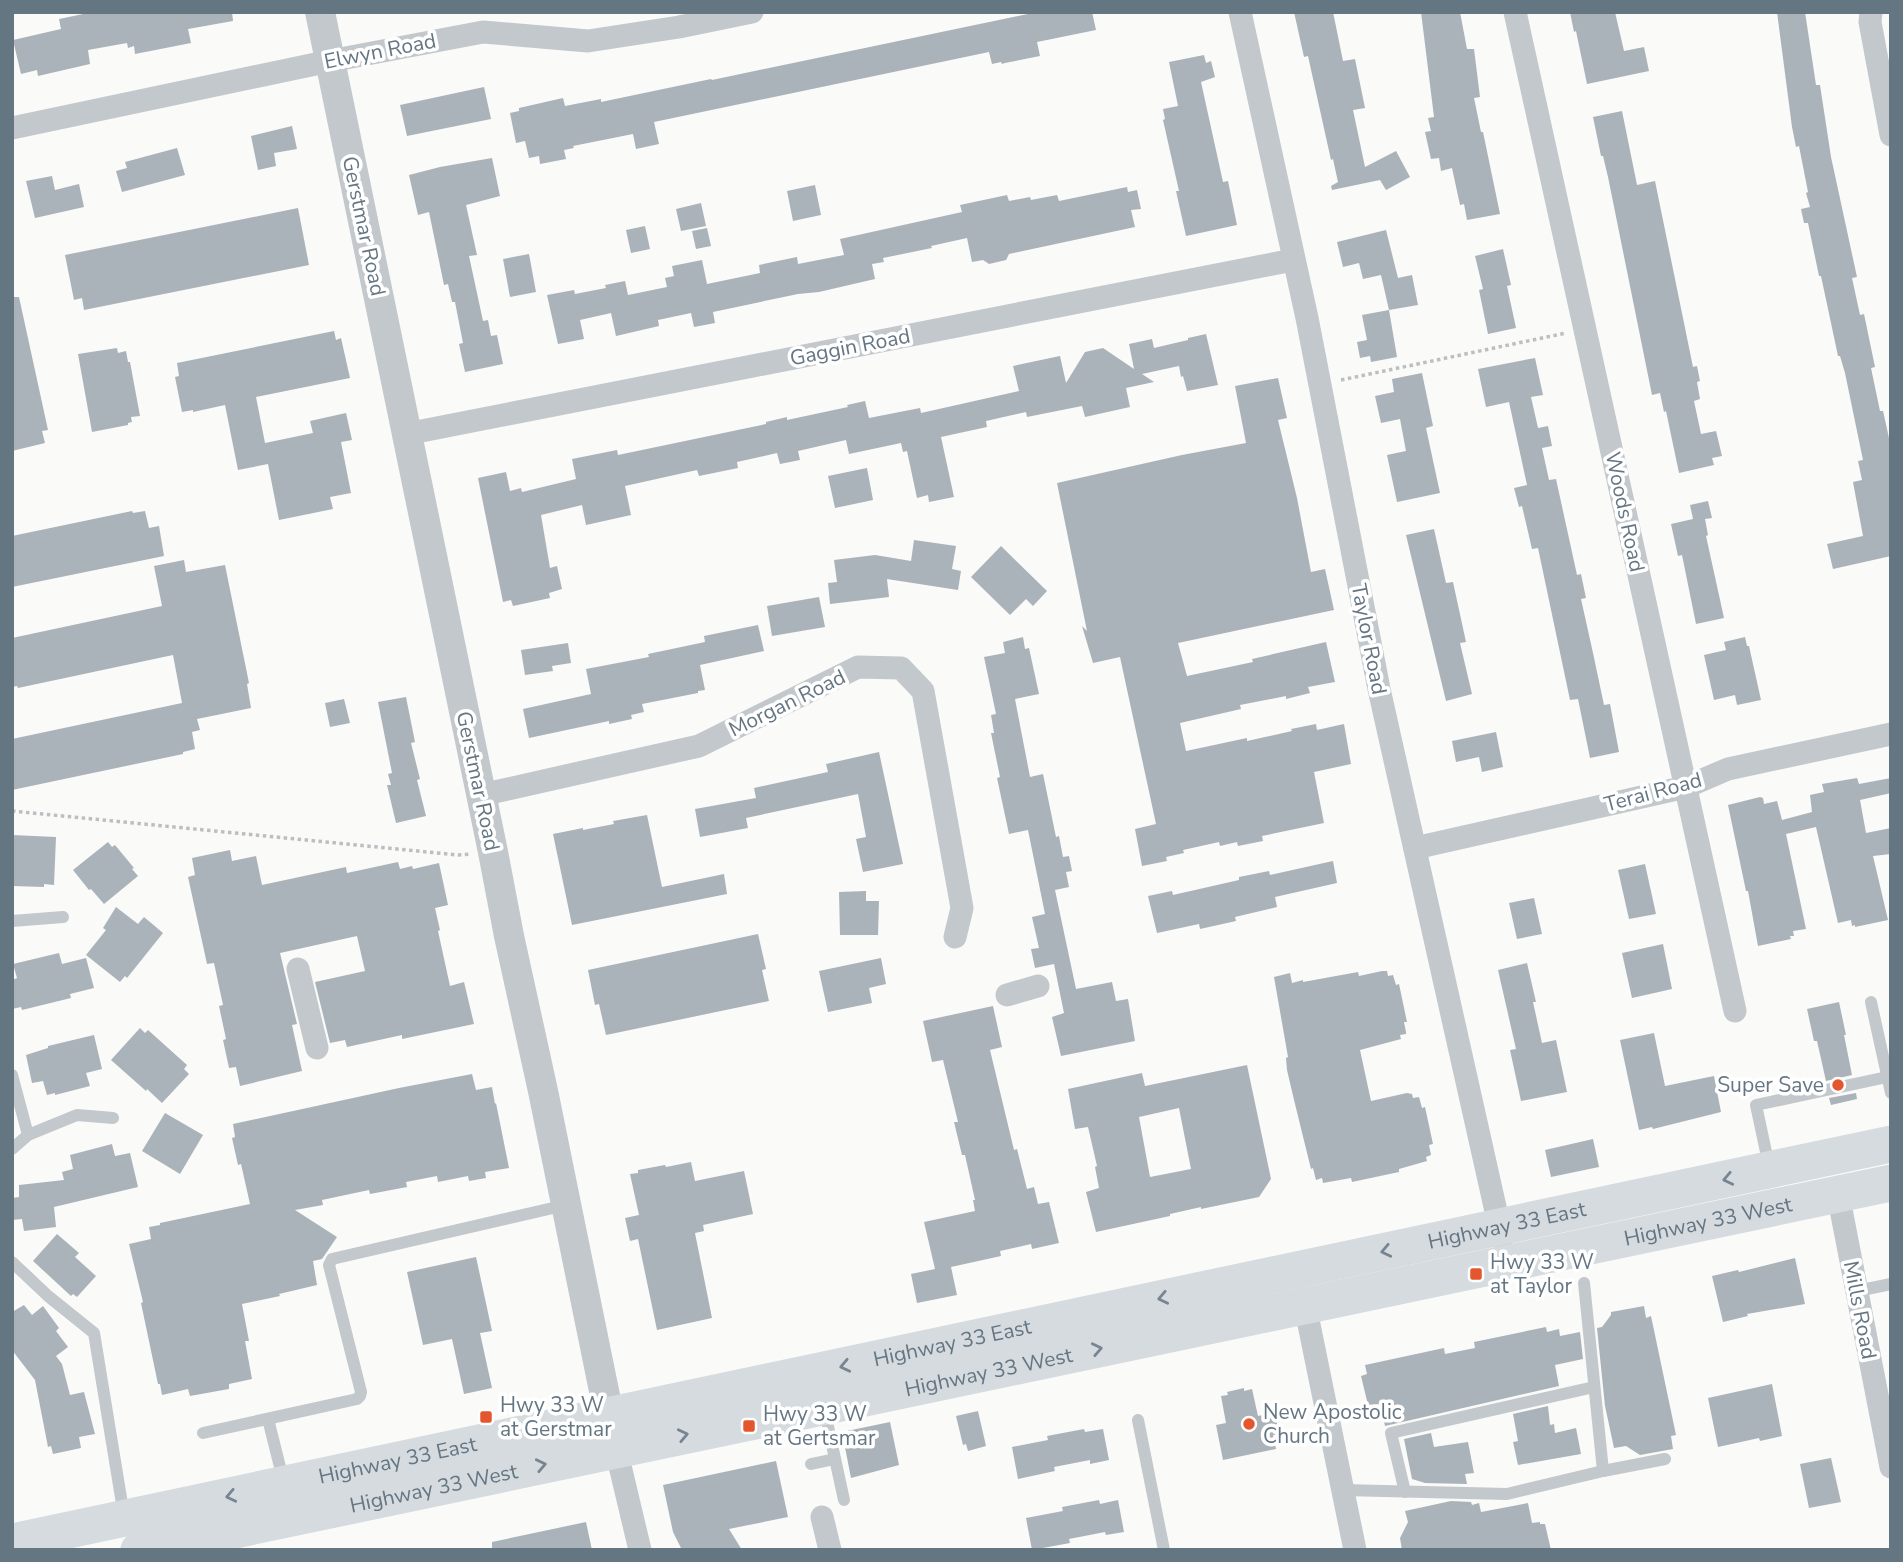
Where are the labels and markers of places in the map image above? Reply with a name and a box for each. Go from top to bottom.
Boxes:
place label: Super Save [1717,1071,1824,1099]
marker: Super Save [1830,1077,1846,1093]
place label: Hwy 33 W at Taylor [1490,1248,1594,1300]
marker: Hwy 33 W at Taylor [1468,1266,1484,1282]
place label: Hwy 33 W at Gerstmar [500,1391,612,1443]
place label: New Apostolic Church [1263,1398,1402,1450]
place label: Hwy 33 W at Gertsmar [763,1400,876,1452]
marker: Hwy 33 W at Gerstmar [478,1409,494,1425]
marker: New Apostolic Church [1241,1416,1257,1432]
marker: Hwy 33 W at Gertsmar [741,1418,757,1434]

